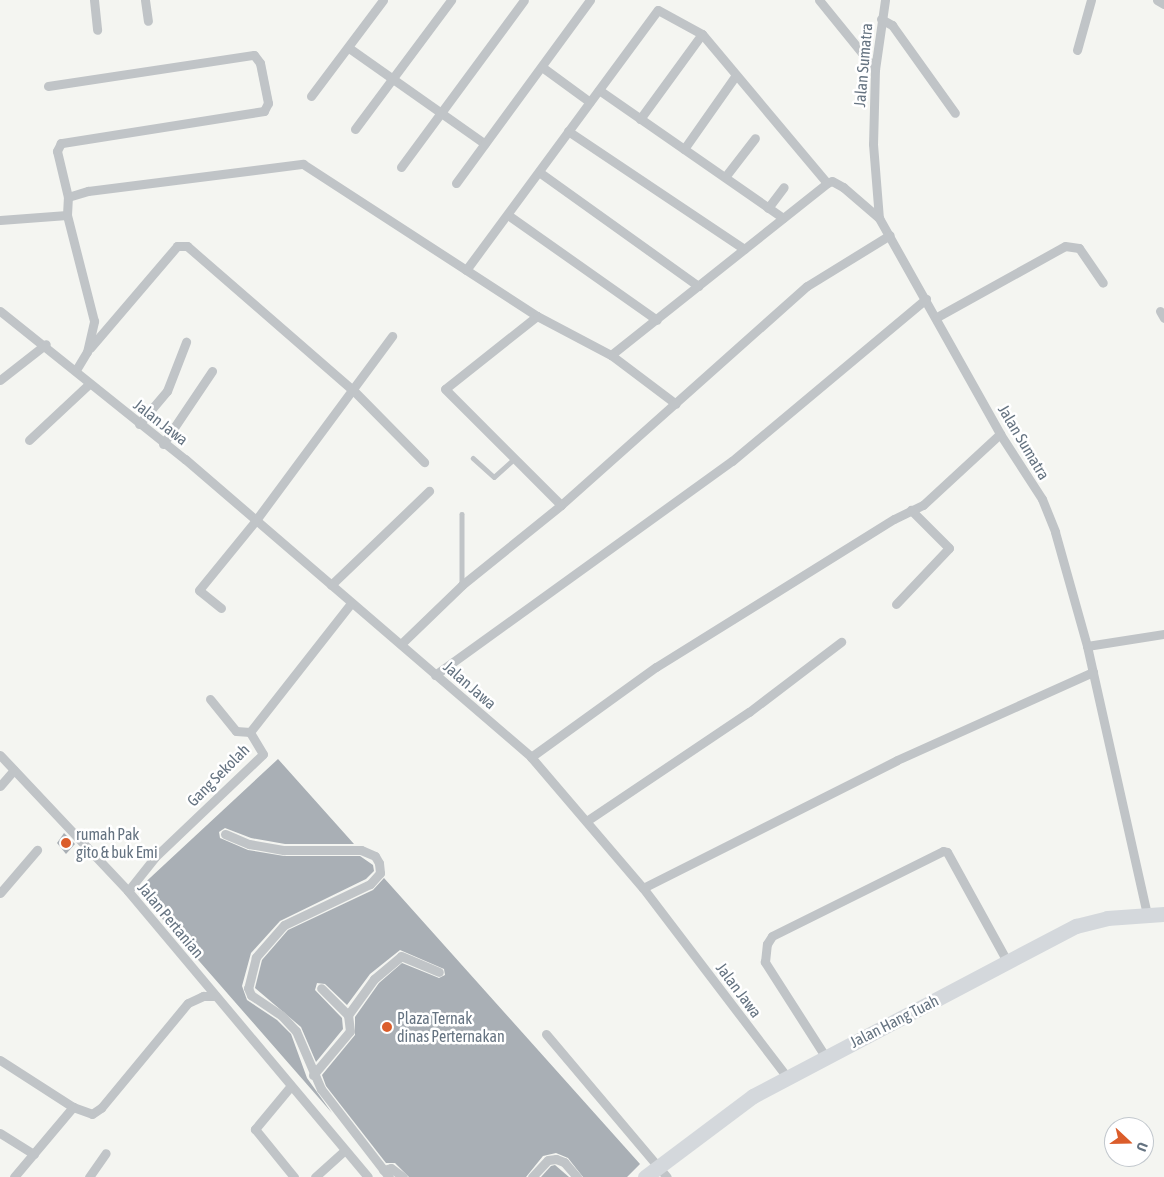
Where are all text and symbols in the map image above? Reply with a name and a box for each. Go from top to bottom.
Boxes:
street label: Jalan Sumatra [850,22,876,108]
street label: Jalan Jawa [130,395,192,449]
street label: Jalan Sumatra [994,401,1054,483]
street label: Jalan Jawa [440,657,500,713]
street label: Gang Sekolah [183,740,253,810]
place label: rumah Pak gito & buk Emi [76,824,158,862]
marker: rumah Pak gito & buk Emi [60,837,72,849]
street label: Jalan Pertanian [134,878,208,962]
street label: Jalan Jawa [712,959,766,1021]
street label: Jalan Hang Tuah [846,990,942,1052]
place label: Plaza Ternak dinas Perternakan [397,1008,505,1046]
marker: Plaza Ternak dinas Perternakan [381,1021,393,1033]
north arrow [1104,1117,1154,1167]
text: U [1133,1140,1151,1154]

